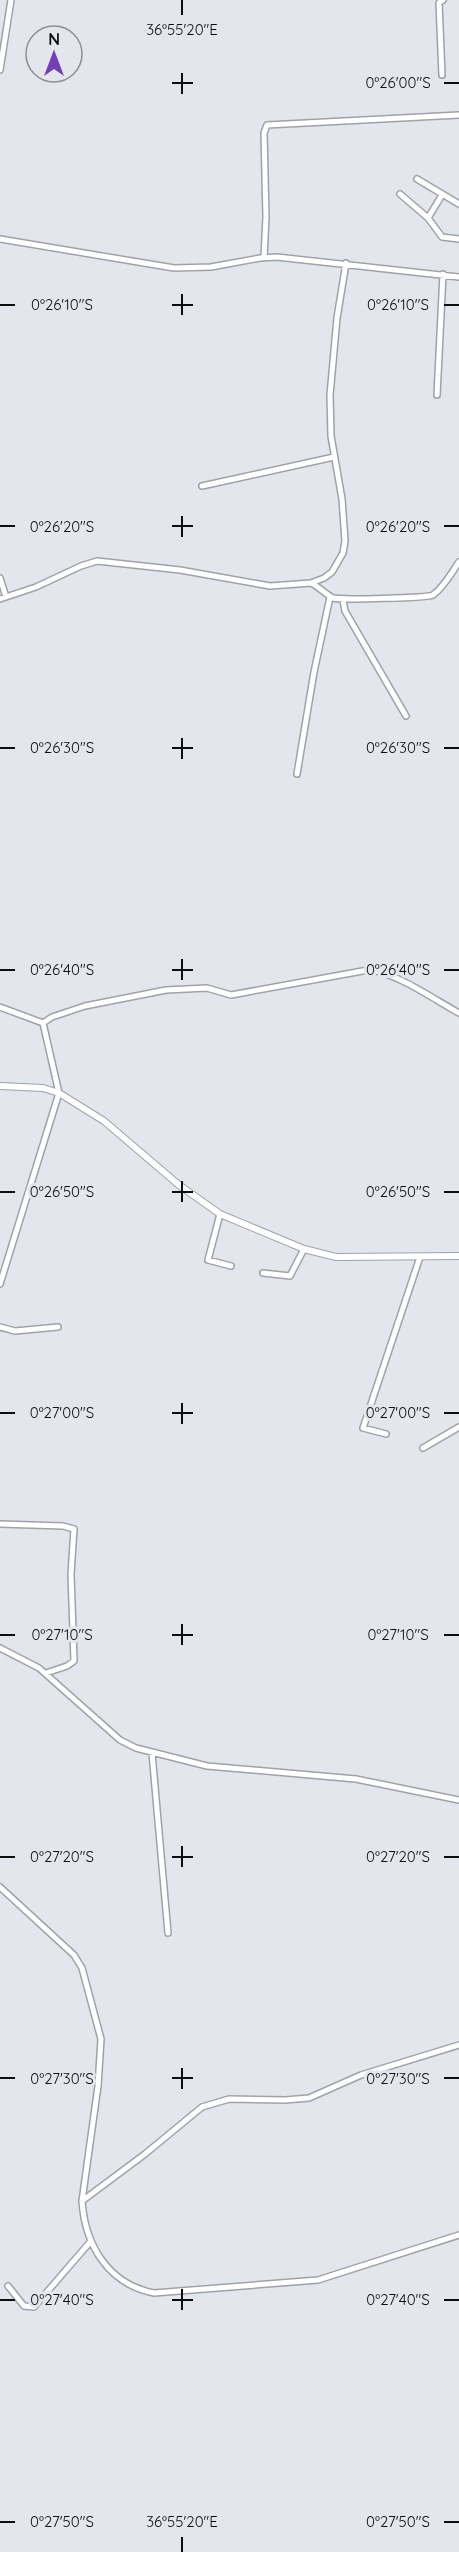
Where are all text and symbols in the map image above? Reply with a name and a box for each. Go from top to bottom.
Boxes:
text: 36°55'20"E [146,20,218,39]
north arrow [24,24,84,84]
text: N [48,29,60,49]
text: 0°26'00"S [365,73,431,92]
text: 0°26'10"S [31,295,93,314]
text: 0°26'10"S [367,295,429,314]
text: 0°26'20"S [30,517,94,536]
text: 0°26'20"S [366,517,430,536]
text: 0°26'30"S [30,738,94,757]
text: 0°26'30"S [366,738,430,757]
text: 0°26'40"S [30,960,94,979]
text: 0°26'40"S [366,960,430,979]
text: 0°26'50"S [30,1182,94,1201]
text: 0°26'50"S [366,1182,430,1201]
text: 0°27'00"S [30,1403,94,1422]
text: 0°27'00"S [366,1403,430,1422]
text: 0°27'10"S [31,1625,93,1644]
text: 0°27'10"S [367,1625,429,1644]
text: 0°27'20"S [30,1847,94,1866]
text: 0°27'20"S [366,1847,430,1866]
text: 0°27'30"S [30,2069,94,2088]
text: 0°27'30"S [366,2069,430,2088]
text: 0°27'40"S [30,2290,94,2309]
text: 0°27'40"S [366,2290,430,2309]
text: 0°27'50"S [30,2512,94,2531]
text: 36°55'20"E [146,2512,218,2531]
text: 0°27'50"S [366,2512,430,2531]

